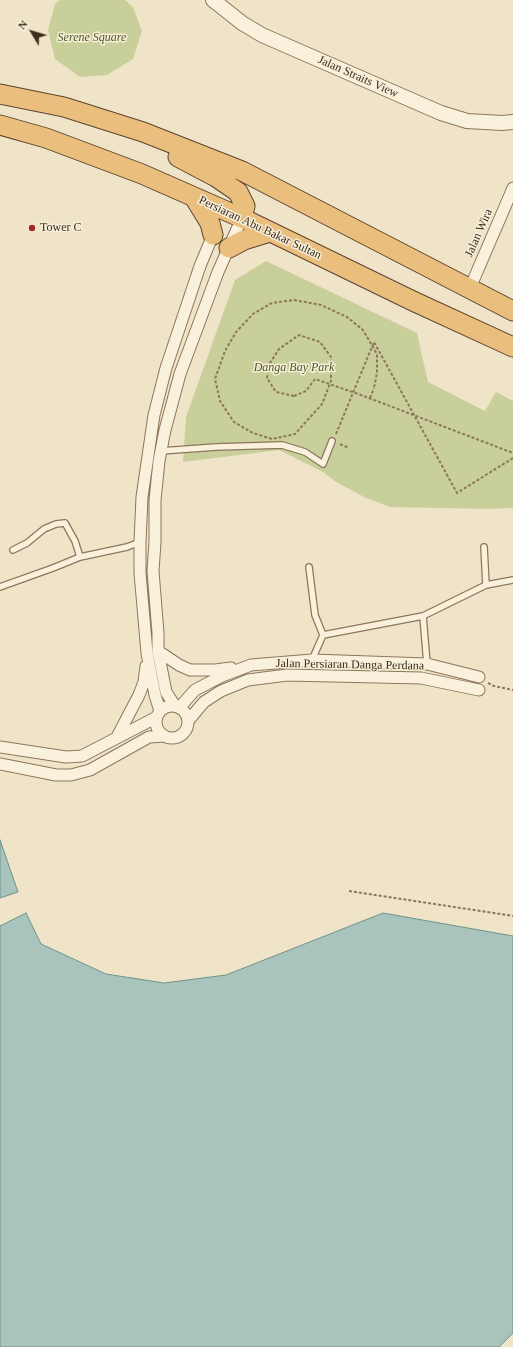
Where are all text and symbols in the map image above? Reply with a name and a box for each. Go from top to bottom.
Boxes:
north arrow [12,12,52,52]
text: N [15,18,30,31]
park label: Serene Square [58,31,126,45]
street label: Jalan Straits View [316,53,400,101]
street label: Persiaran Abu Bakar Sultan [196,193,324,263]
street label: Jalan Wira [462,207,496,259]
place label: Tower C [40,221,81,235]
marker: Tower C [27,223,37,233]
park label: Danga Bay Park [254,361,334,375]
street label: Jalan Persiaran Danga Perdana [276,657,424,673]

